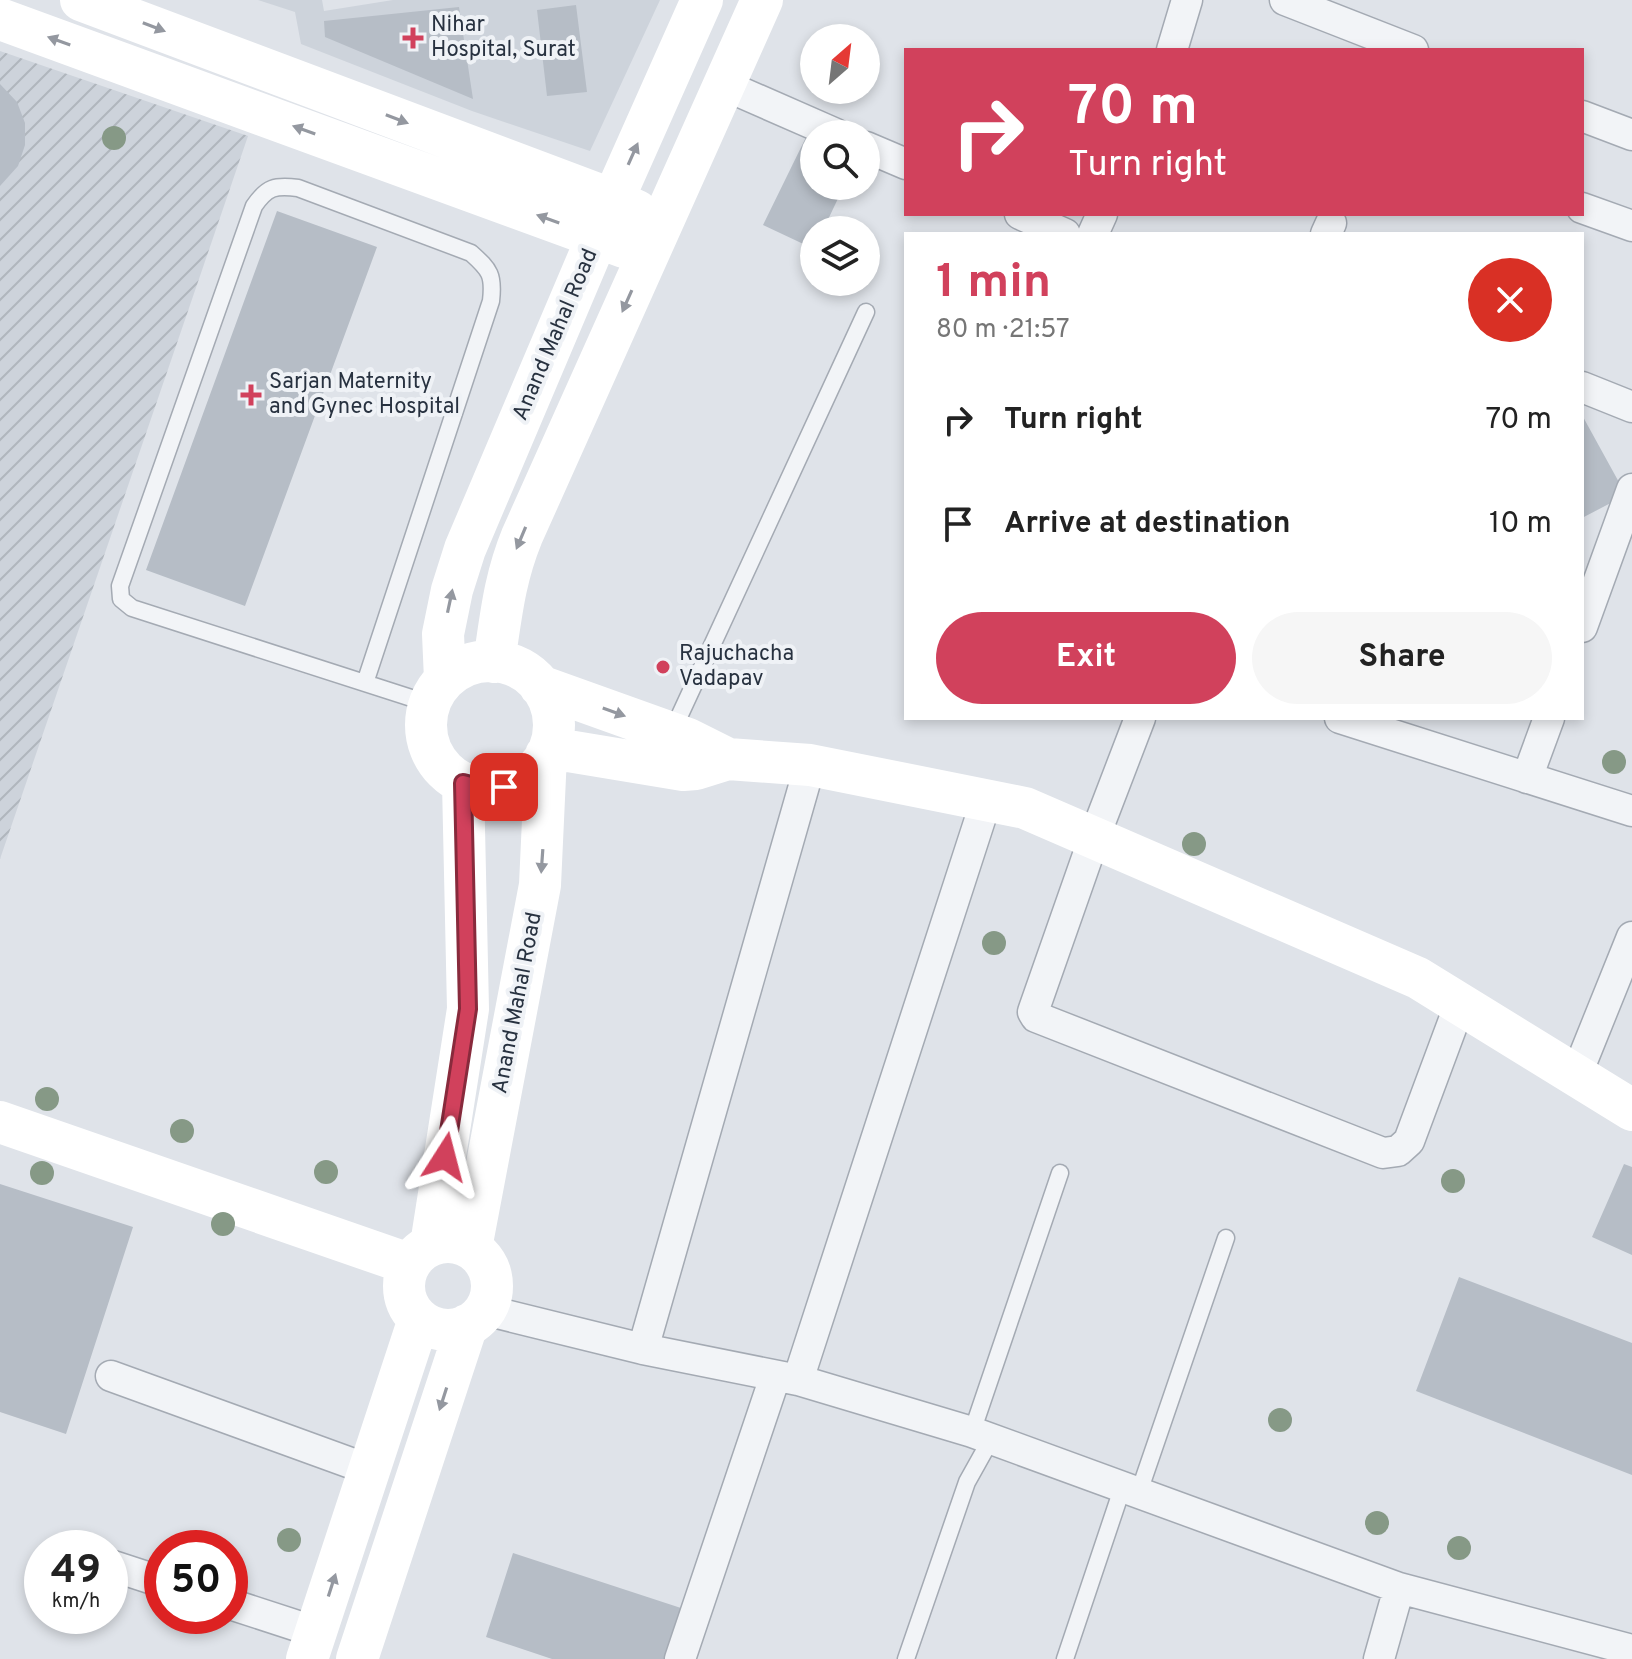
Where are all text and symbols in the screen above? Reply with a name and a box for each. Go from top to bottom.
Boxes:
place label: Nihar Hospital, Surat [431,12,576,64]
one-way arrow [142,21,166,34]
north arrow [800,24,880,104]
map controls [800,24,880,296]
marker: Nihar Hospital, Surat [402,27,424,49]
one-way arrow [47,34,71,47]
text: 70 m [1068,74,1198,144]
icon: right [936,80,1040,184]
one-way arrow [386,113,410,126]
button: search [800,120,880,200]
one-way arrow [292,123,316,136]
one-way arrow [626,142,640,166]
text: Turn right [1068,143,1227,189]
one-way arrow [536,212,560,225]
button: layers [800,216,880,296]
street label: Anand Mahal Road [508,245,604,425]
text: 1 min [936,254,1051,314]
button: close [1468,258,1552,342]
one-way arrow [620,289,634,313]
text: 80 m · 21:57 [936,314,1070,347]
place label: Sarjan Maternity and Gynec Hospital [269,369,460,421]
marker: Sarjan Maternity and Gynec Hospital [240,384,262,406]
icon: right [936,398,980,442]
text: Turn right [1004,402,1142,439]
text: 70 m [1486,402,1552,439]
icon: arrive [936,502,980,546]
text: Arrive at destination [1004,506,1290,543]
text: 10 m [1489,506,1552,543]
one-way arrow [515,526,528,550]
one-way arrow [444,589,457,614]
button: Exit [936,612,1236,704]
button: Share [1252,612,1552,704]
place label: Rajuchacha Vadapav [679,641,794,693]
marker: Rajuchacha Vadapav [654,658,672,676]
one-way arrow [602,707,626,719]
pin [470,753,538,821]
icon: arrive [482,765,526,809]
one-way arrow [535,849,548,874]
street label: Anand Mahal Road [487,910,549,1096]
position arrow [403,1115,487,1199]
one-way arrow [436,1387,449,1411]
speed limit sign: 50 [144,1530,248,1634]
text: 49 [51,1547,101,1597]
one-way arrow [326,1573,338,1597]
text: km/h [52,1589,100,1615]

